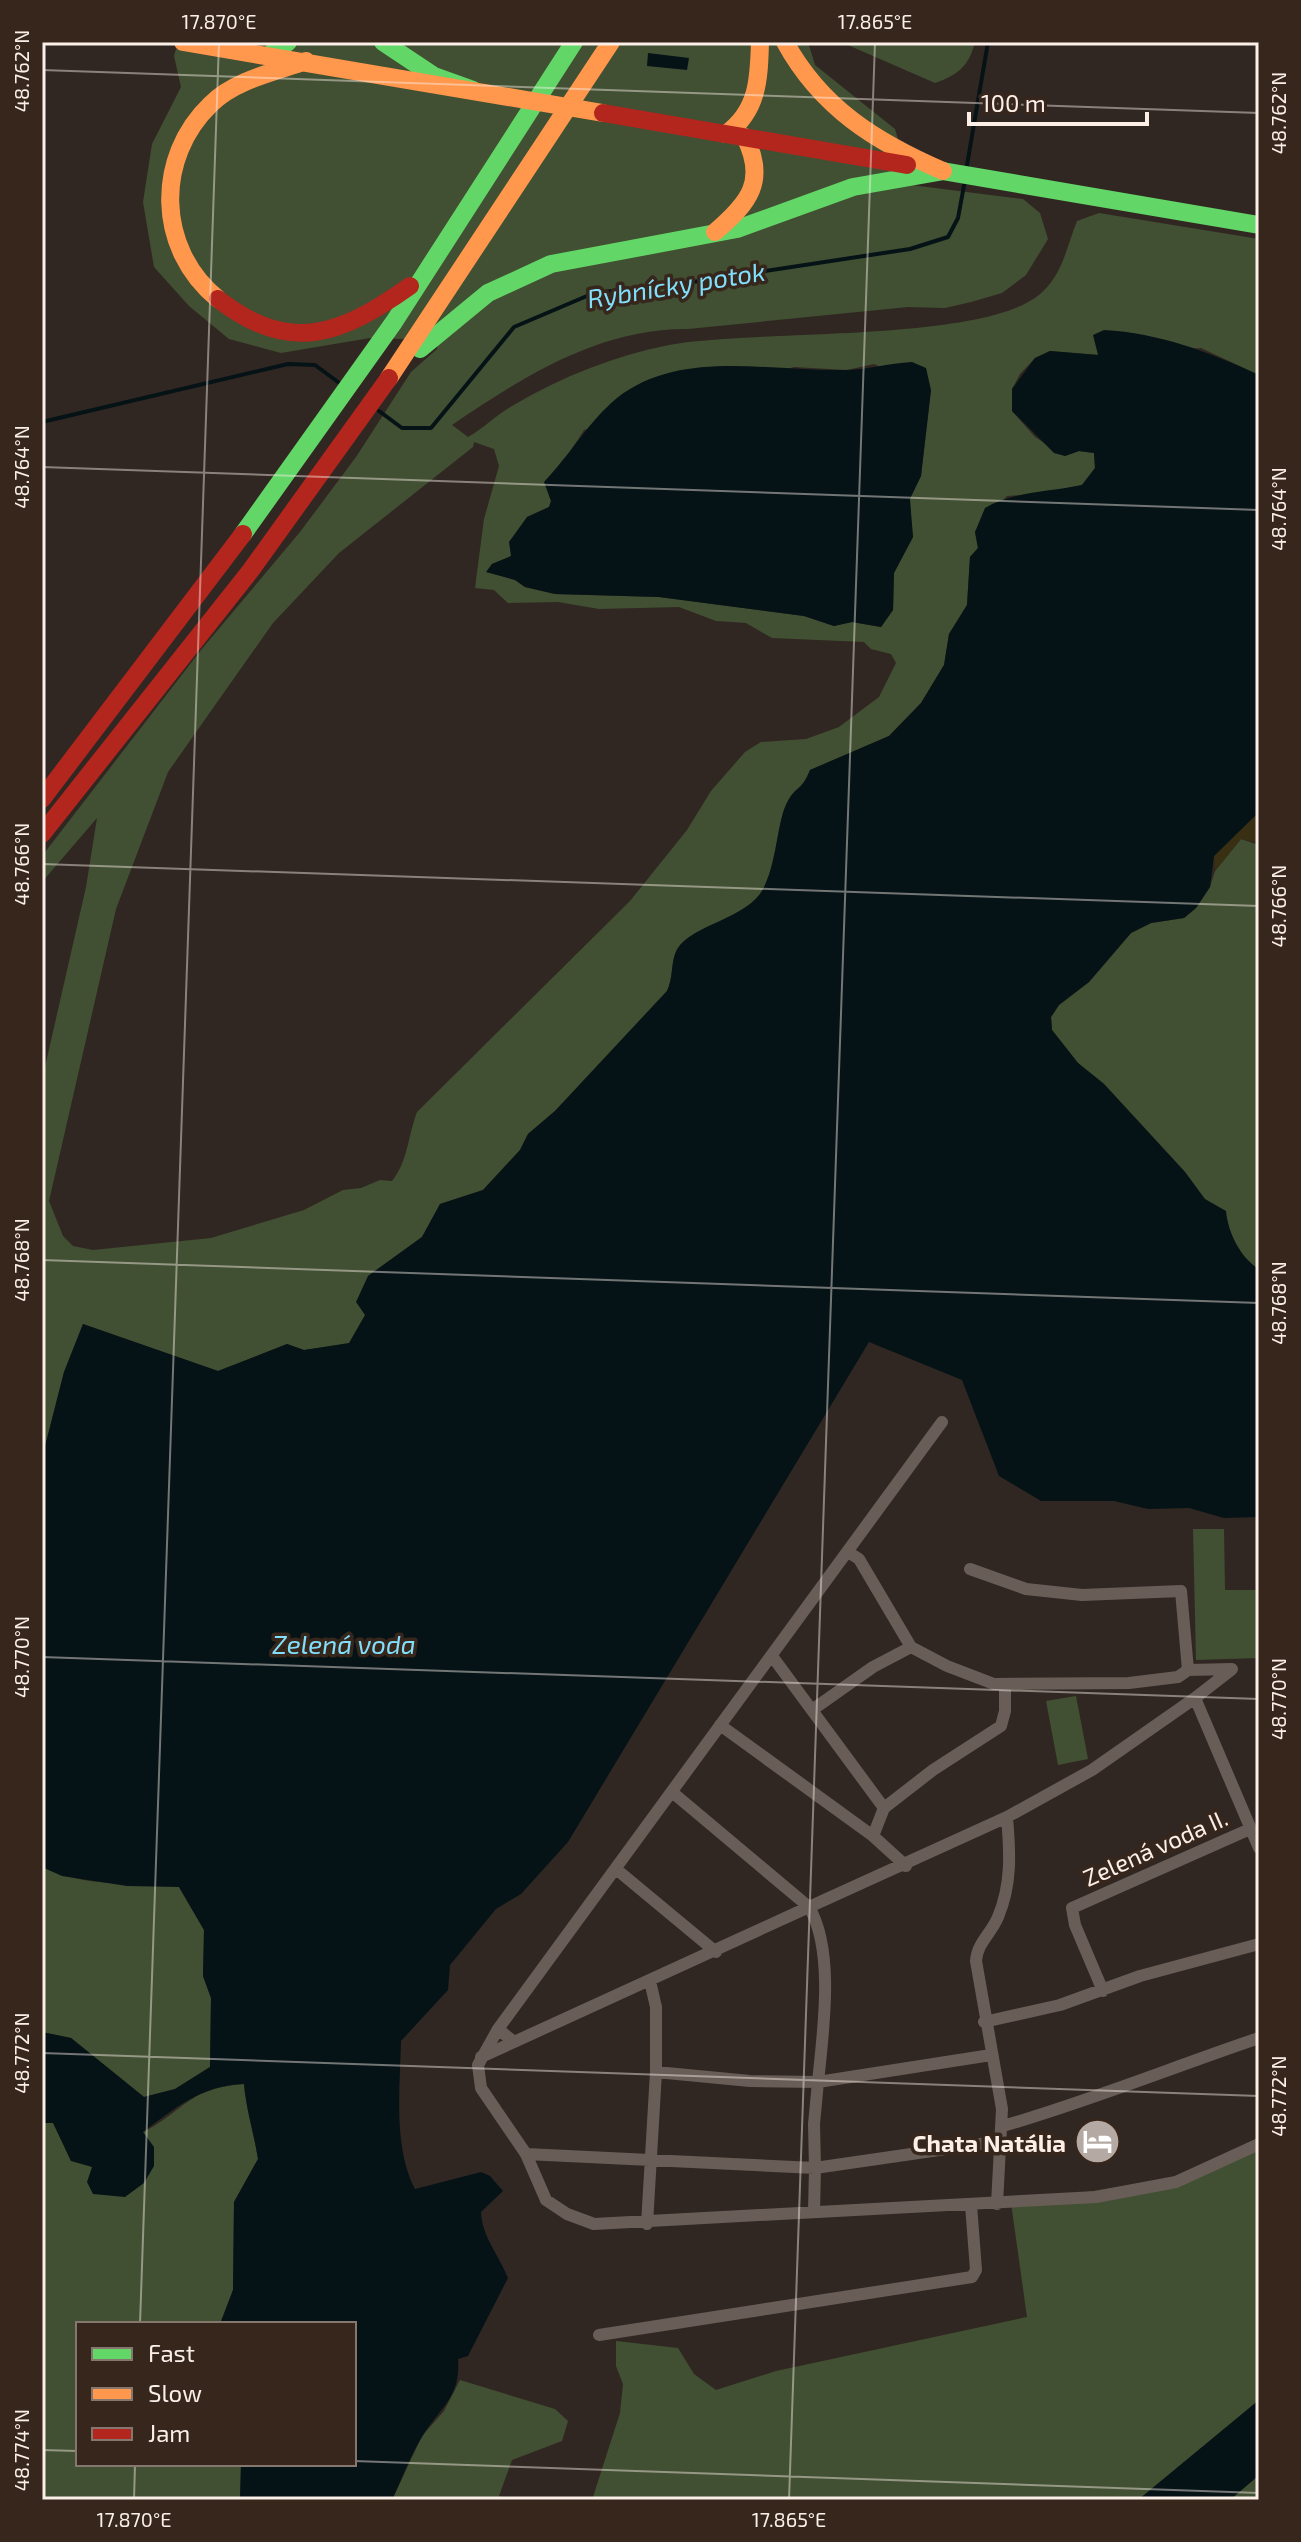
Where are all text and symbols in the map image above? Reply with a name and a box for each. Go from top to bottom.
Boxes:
text: 17.870°E [182,9,256,33]
text: 17.865°E [838,9,912,33]
text: 48.762°N [9,30,33,112]
text: 48.762°N [1266,72,1290,154]
scale bar [969,76,1147,126]
text: 100 m [981,88,1046,117]
water label: Rybnícky potok [585,255,767,314]
text: 48.764°N [9,425,33,509]
text: 48.764°N [1266,467,1290,551]
text: 48.766°N [9,823,33,905]
text: 48.766°N [1266,865,1290,947]
text: 48.768°N [9,1218,33,1302]
text: 48.768°N [1266,1261,1290,1345]
text: 48.770°N [9,1616,33,1698]
water label: Zelená voda [272,1628,416,1659]
text: 48.770°N [1266,1658,1290,1740]
street label: Zelená voda II. [1078,1802,1232,1892]
text: 48.772°N [9,2012,33,2094]
text: 48.772°N [1266,2055,1290,2137]
hotel icon: Chata Natália [1073,2118,1121,2166]
place label: Chata Natália [912,2128,1066,2157]
legend [76,2322,356,2466]
text: Fast [148,2338,195,2367]
text: Slow [148,2378,202,2407]
text: 48.774°N [9,2409,33,2491]
text: Jam [148,2418,190,2447]
text: 17.870°E [97,2507,171,2531]
text: 17.865°E [752,2507,826,2531]

